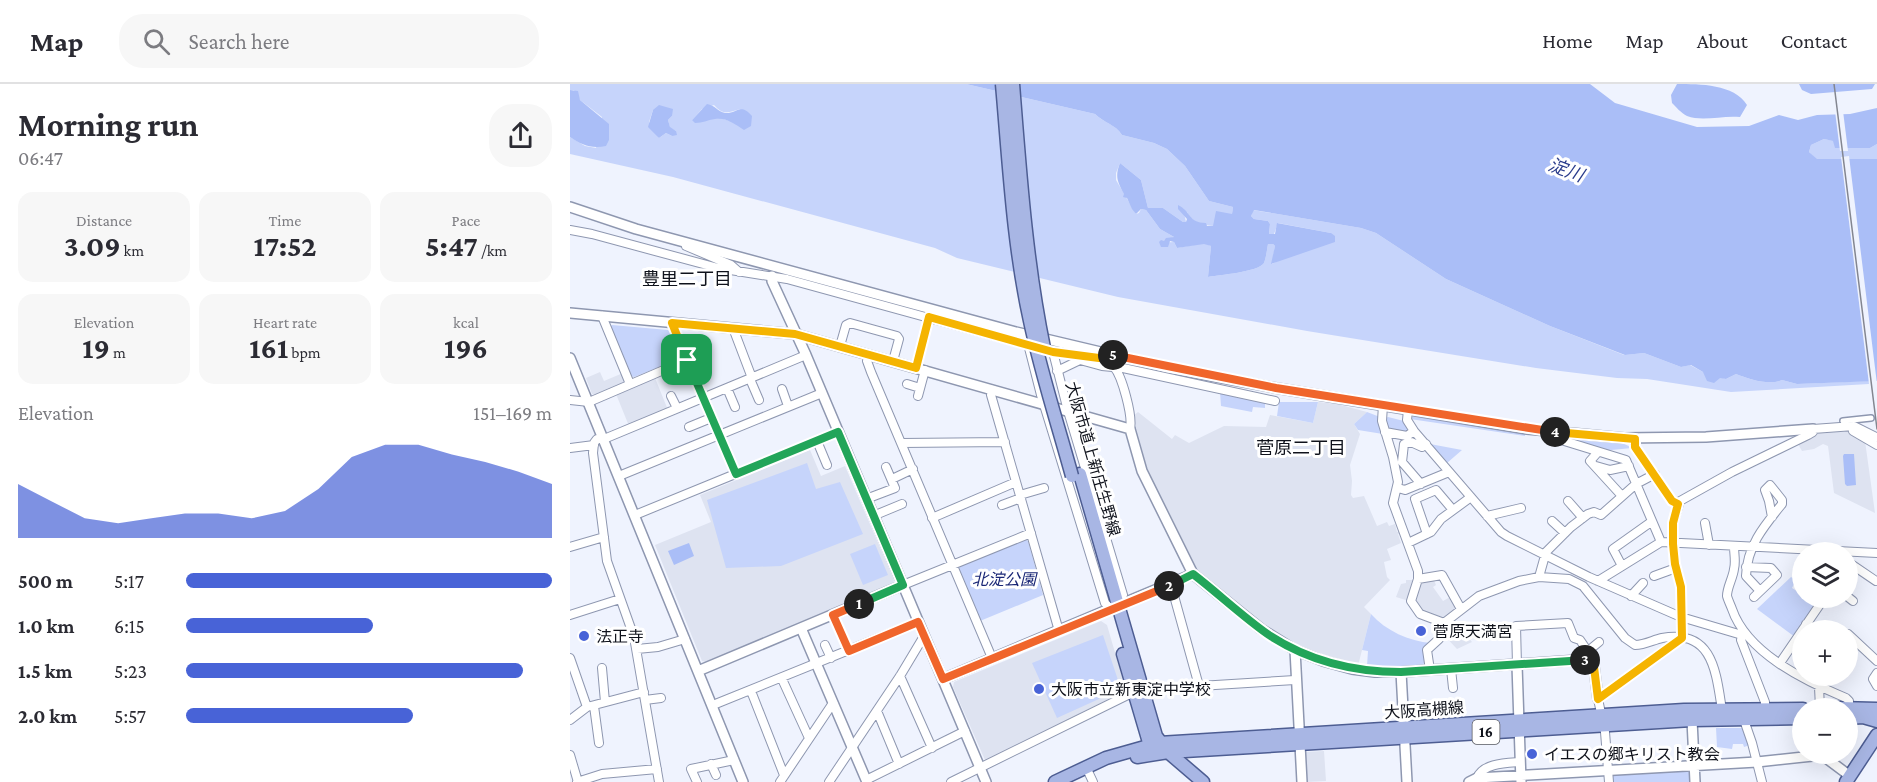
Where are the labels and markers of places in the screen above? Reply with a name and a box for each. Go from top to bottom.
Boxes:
pin [661,334,712,385]
pin: 5 [1098,340,1128,370]
pin: 4 [1540,417,1570,447]
pin: 2 [1154,571,1184,601]
pin: 1 [844,589,874,619]
place label: 菅原天満宮 [1433,623,1513,640]
marker: 菅原天満宮 [1414,624,1428,638]
place label: 法正寺 [596,628,644,645]
marker: 法正寺 [577,629,591,643]
pin: 3 [1570,645,1600,675]
place label: 大阪市立新東淀中学校 [1051,681,1211,698]
marker: 大阪市立新東淀中学校 [1032,682,1046,696]
place label: イエスの郷キリスト教会 [1544,746,1720,763]
marker: イエスの郷キリスト教会 [1525,747,1539,761]

